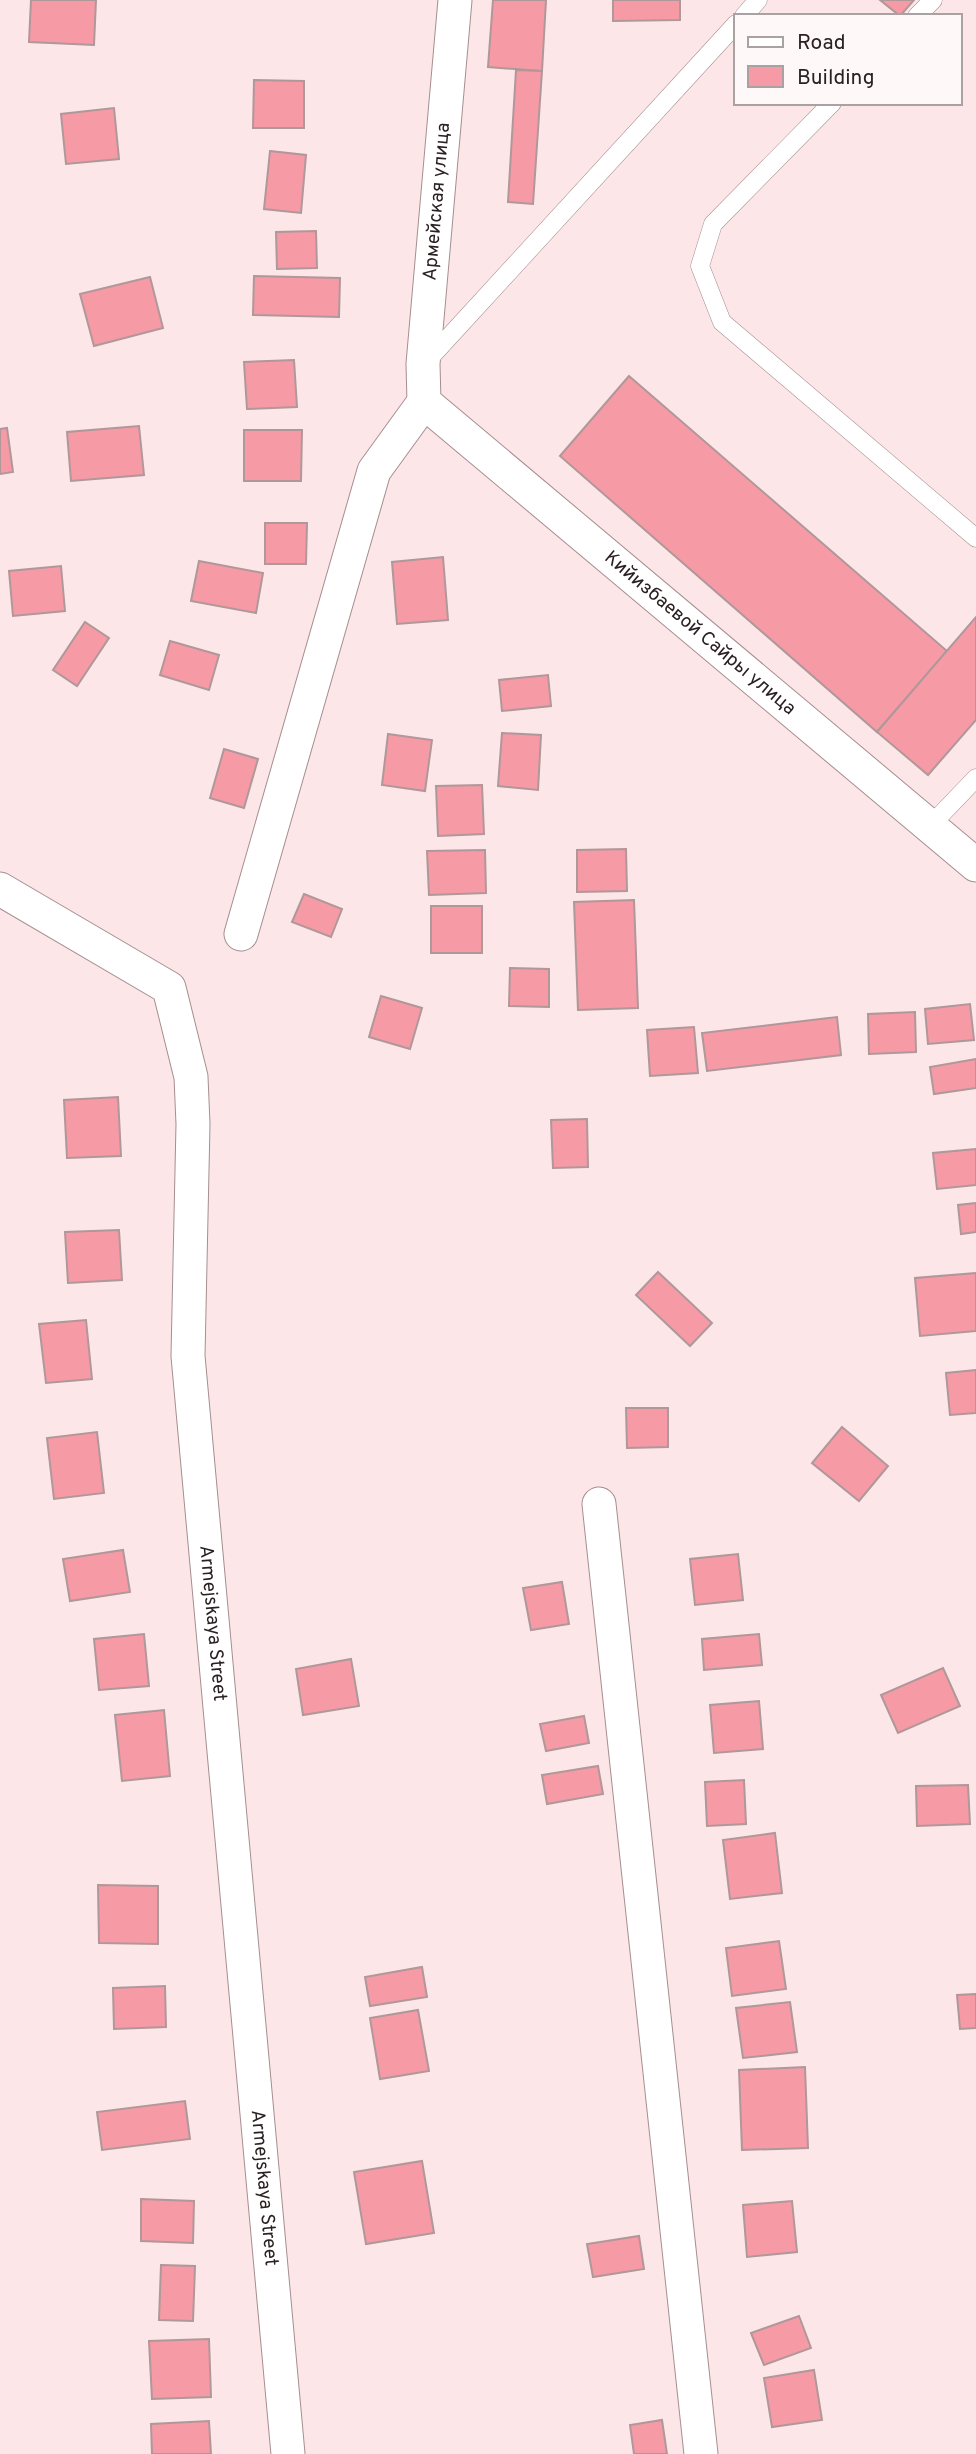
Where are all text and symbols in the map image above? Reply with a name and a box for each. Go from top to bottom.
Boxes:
legend [734,14,962,105]
text: Road [797,30,846,57]
text: Building [797,65,875,92]
street label: Армейская улица [418,122,456,282]
street label: Кийизбаевой Сайры улица [599,546,801,721]
street label: Armejskaya Street [193,1544,231,1702]
street label: Armejskaya Street [245,2109,283,2267]

